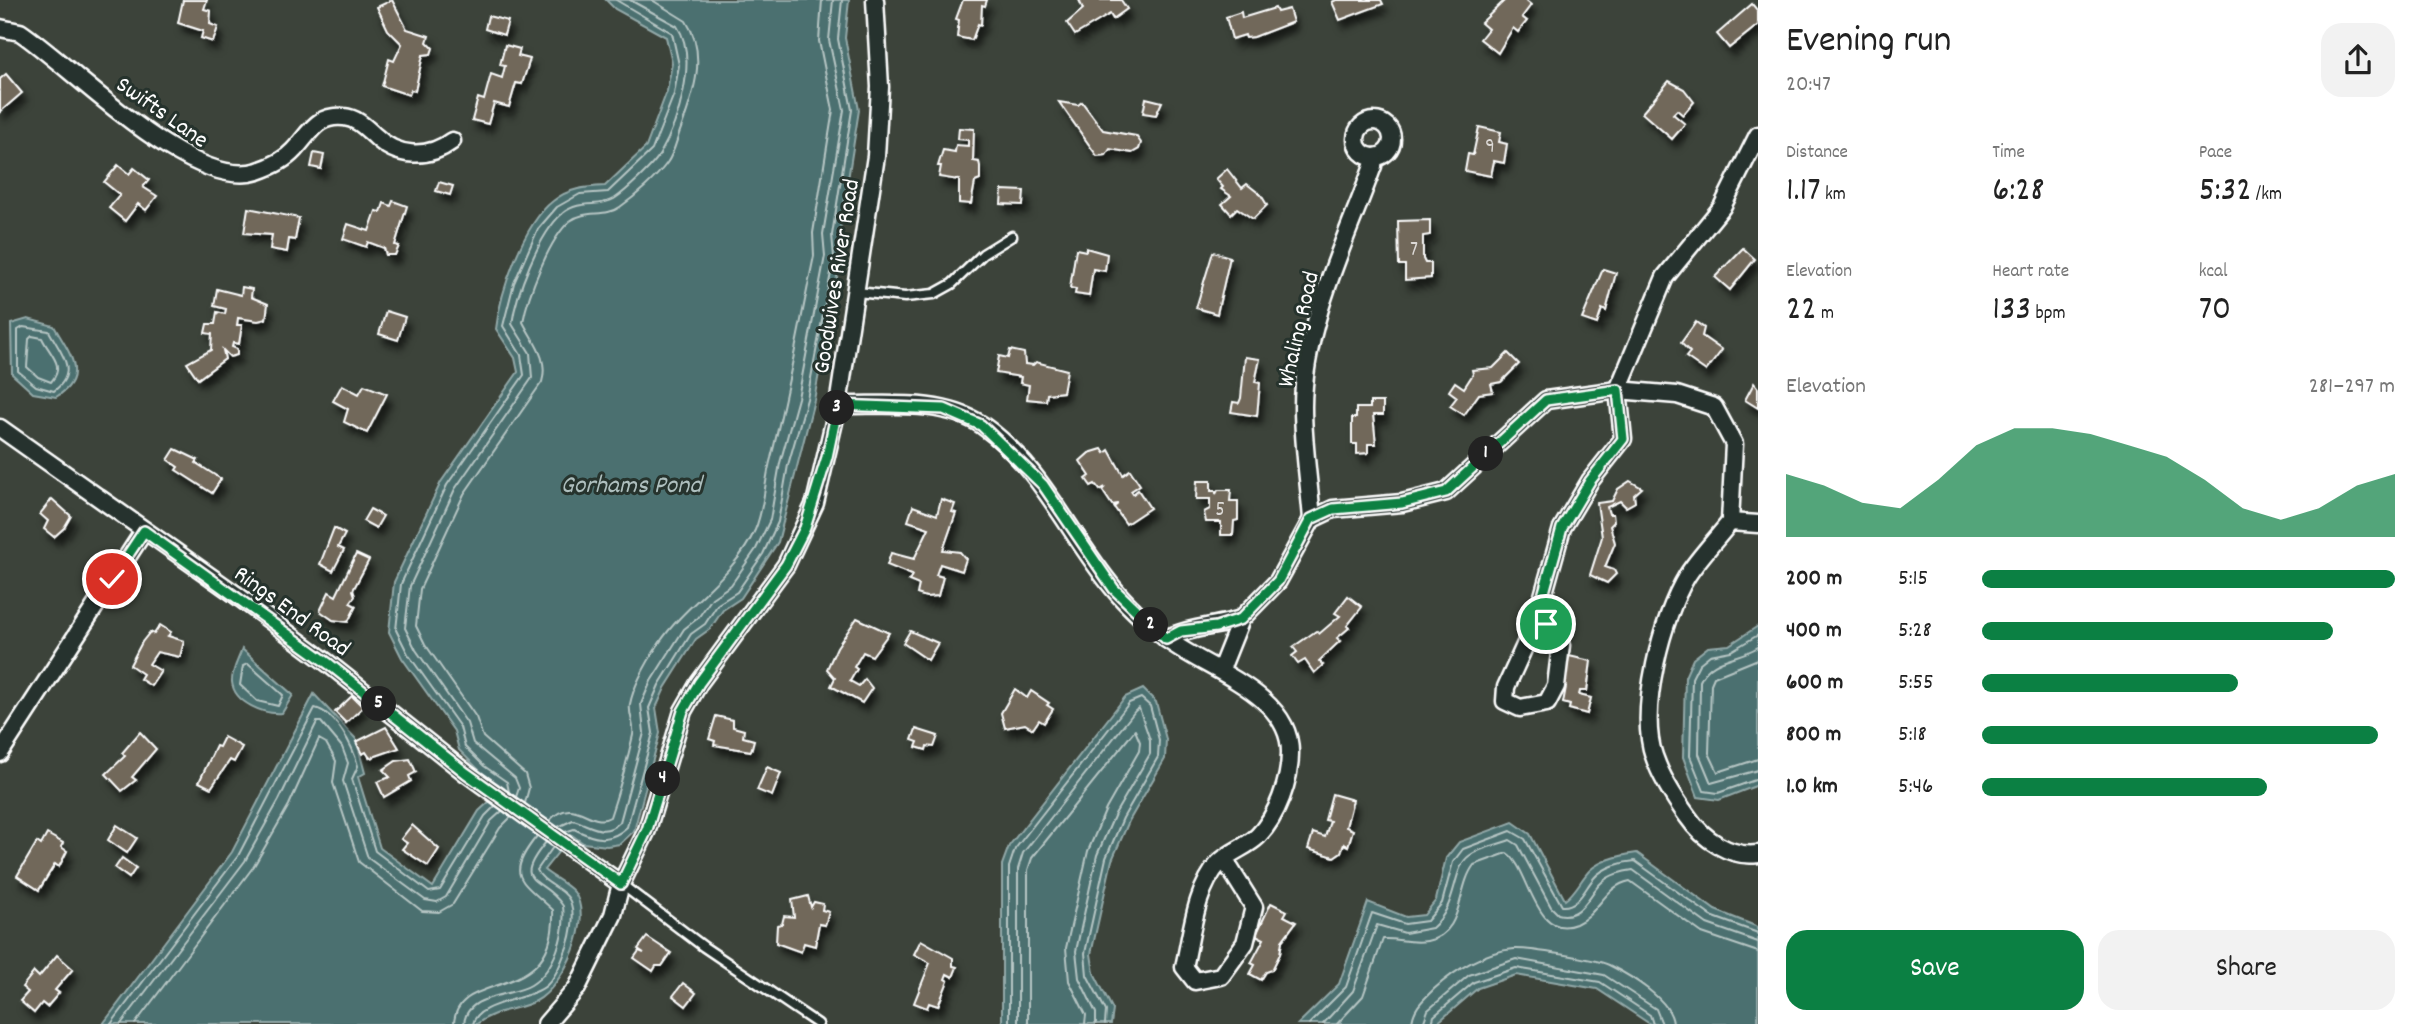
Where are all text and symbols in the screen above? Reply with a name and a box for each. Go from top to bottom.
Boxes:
text: Evening run [1786,15,1951,70]
button: share [2321,23,2395,97]
street label: Swifts Lane [108,69,214,158]
text: 20:47 [1786,69,1831,102]
house number: 9 [1485,133,1495,163]
text: Distance [1786,140,1848,167]
text: Time [1992,140,2025,167]
text: Pace [2199,140,2232,167]
text: 1.17 [1786,167,1821,217]
text: 6:28 [1992,167,2045,217]
text: 5:32 [2199,167,2252,217]
street label: Goodwives River Road [806,177,870,376]
text: km [1821,182,1846,209]
text: /km [2252,182,2282,209]
house number: 7 [1410,236,1418,266]
text: Elevation [1786,259,1852,286]
text: Heart rate [1992,259,2069,286]
text: kcal [2199,259,2228,286]
street label: Whaling Road [1270,268,1330,391]
text: 22 [1786,286,1817,336]
text: 133 [1992,286,2031,336]
text: 70 [2199,286,2231,336]
text: m [1817,301,1834,328]
text: bpm [2031,301,2065,328]
text: Elevation [1786,371,1866,404]
text: 281–297 m [2309,371,2395,404]
pin: 3 [820,390,854,426]
text: 3 [832,394,841,421]
pin: 1 [1468,436,1504,472]
text: 1 [1483,440,1488,467]
water label: Gorhams Pond [561,468,704,505]
house number: 5 [1215,496,1225,526]
pin [82,549,142,609]
street label: Rings End Road [226,558,357,666]
icon: check [93,560,131,598]
text: 200 m [1786,563,1842,596]
text: 5:15 [1898,563,1928,596]
pin [1516,594,1576,654]
icon: arrive [1527,605,1565,643]
pin: 2 [1134,608,1168,642]
text: 2 [1146,611,1155,638]
text: 400 m [1786,615,1842,648]
text: 5:28 [1898,615,1932,648]
text: 600 m [1786,667,1843,700]
text: 5:55 [1898,667,1934,700]
pin: 5 [362,686,396,722]
text: 5 [374,690,383,717]
text: 800 m [1786,719,1841,752]
text: 5:18 [1898,719,1927,752]
pin: 4 [646,762,680,796]
text: 4 [659,765,666,792]
text: 1.0 km [1786,771,1838,804]
text: 5:46 [1898,771,1933,804]
button: Save [1786,930,2084,1010]
button: Share [2098,930,2395,1010]

